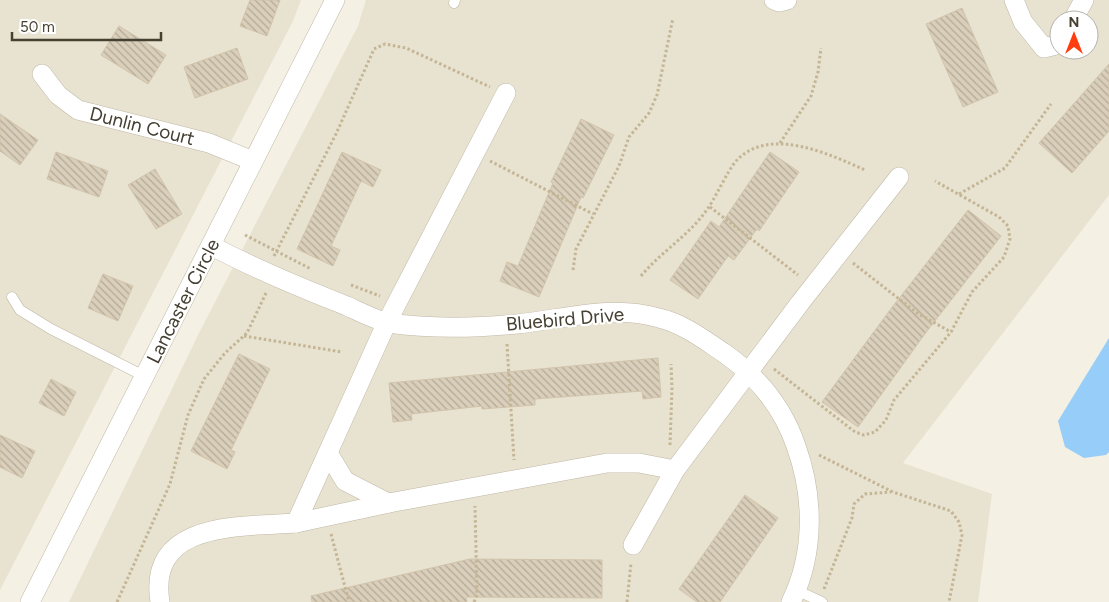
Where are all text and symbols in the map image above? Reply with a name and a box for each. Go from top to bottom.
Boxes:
scale bar [12,10,161,42]
north arrow [1049,10,1099,60]
text: N [1069,14,1079,31]
text: 50 m [20,18,55,36]
street label: Dunlin Court [87,102,197,150]
street label: Lancaster Circle [142,235,224,367]
street label: Bluebird Drive [505,302,625,336]

